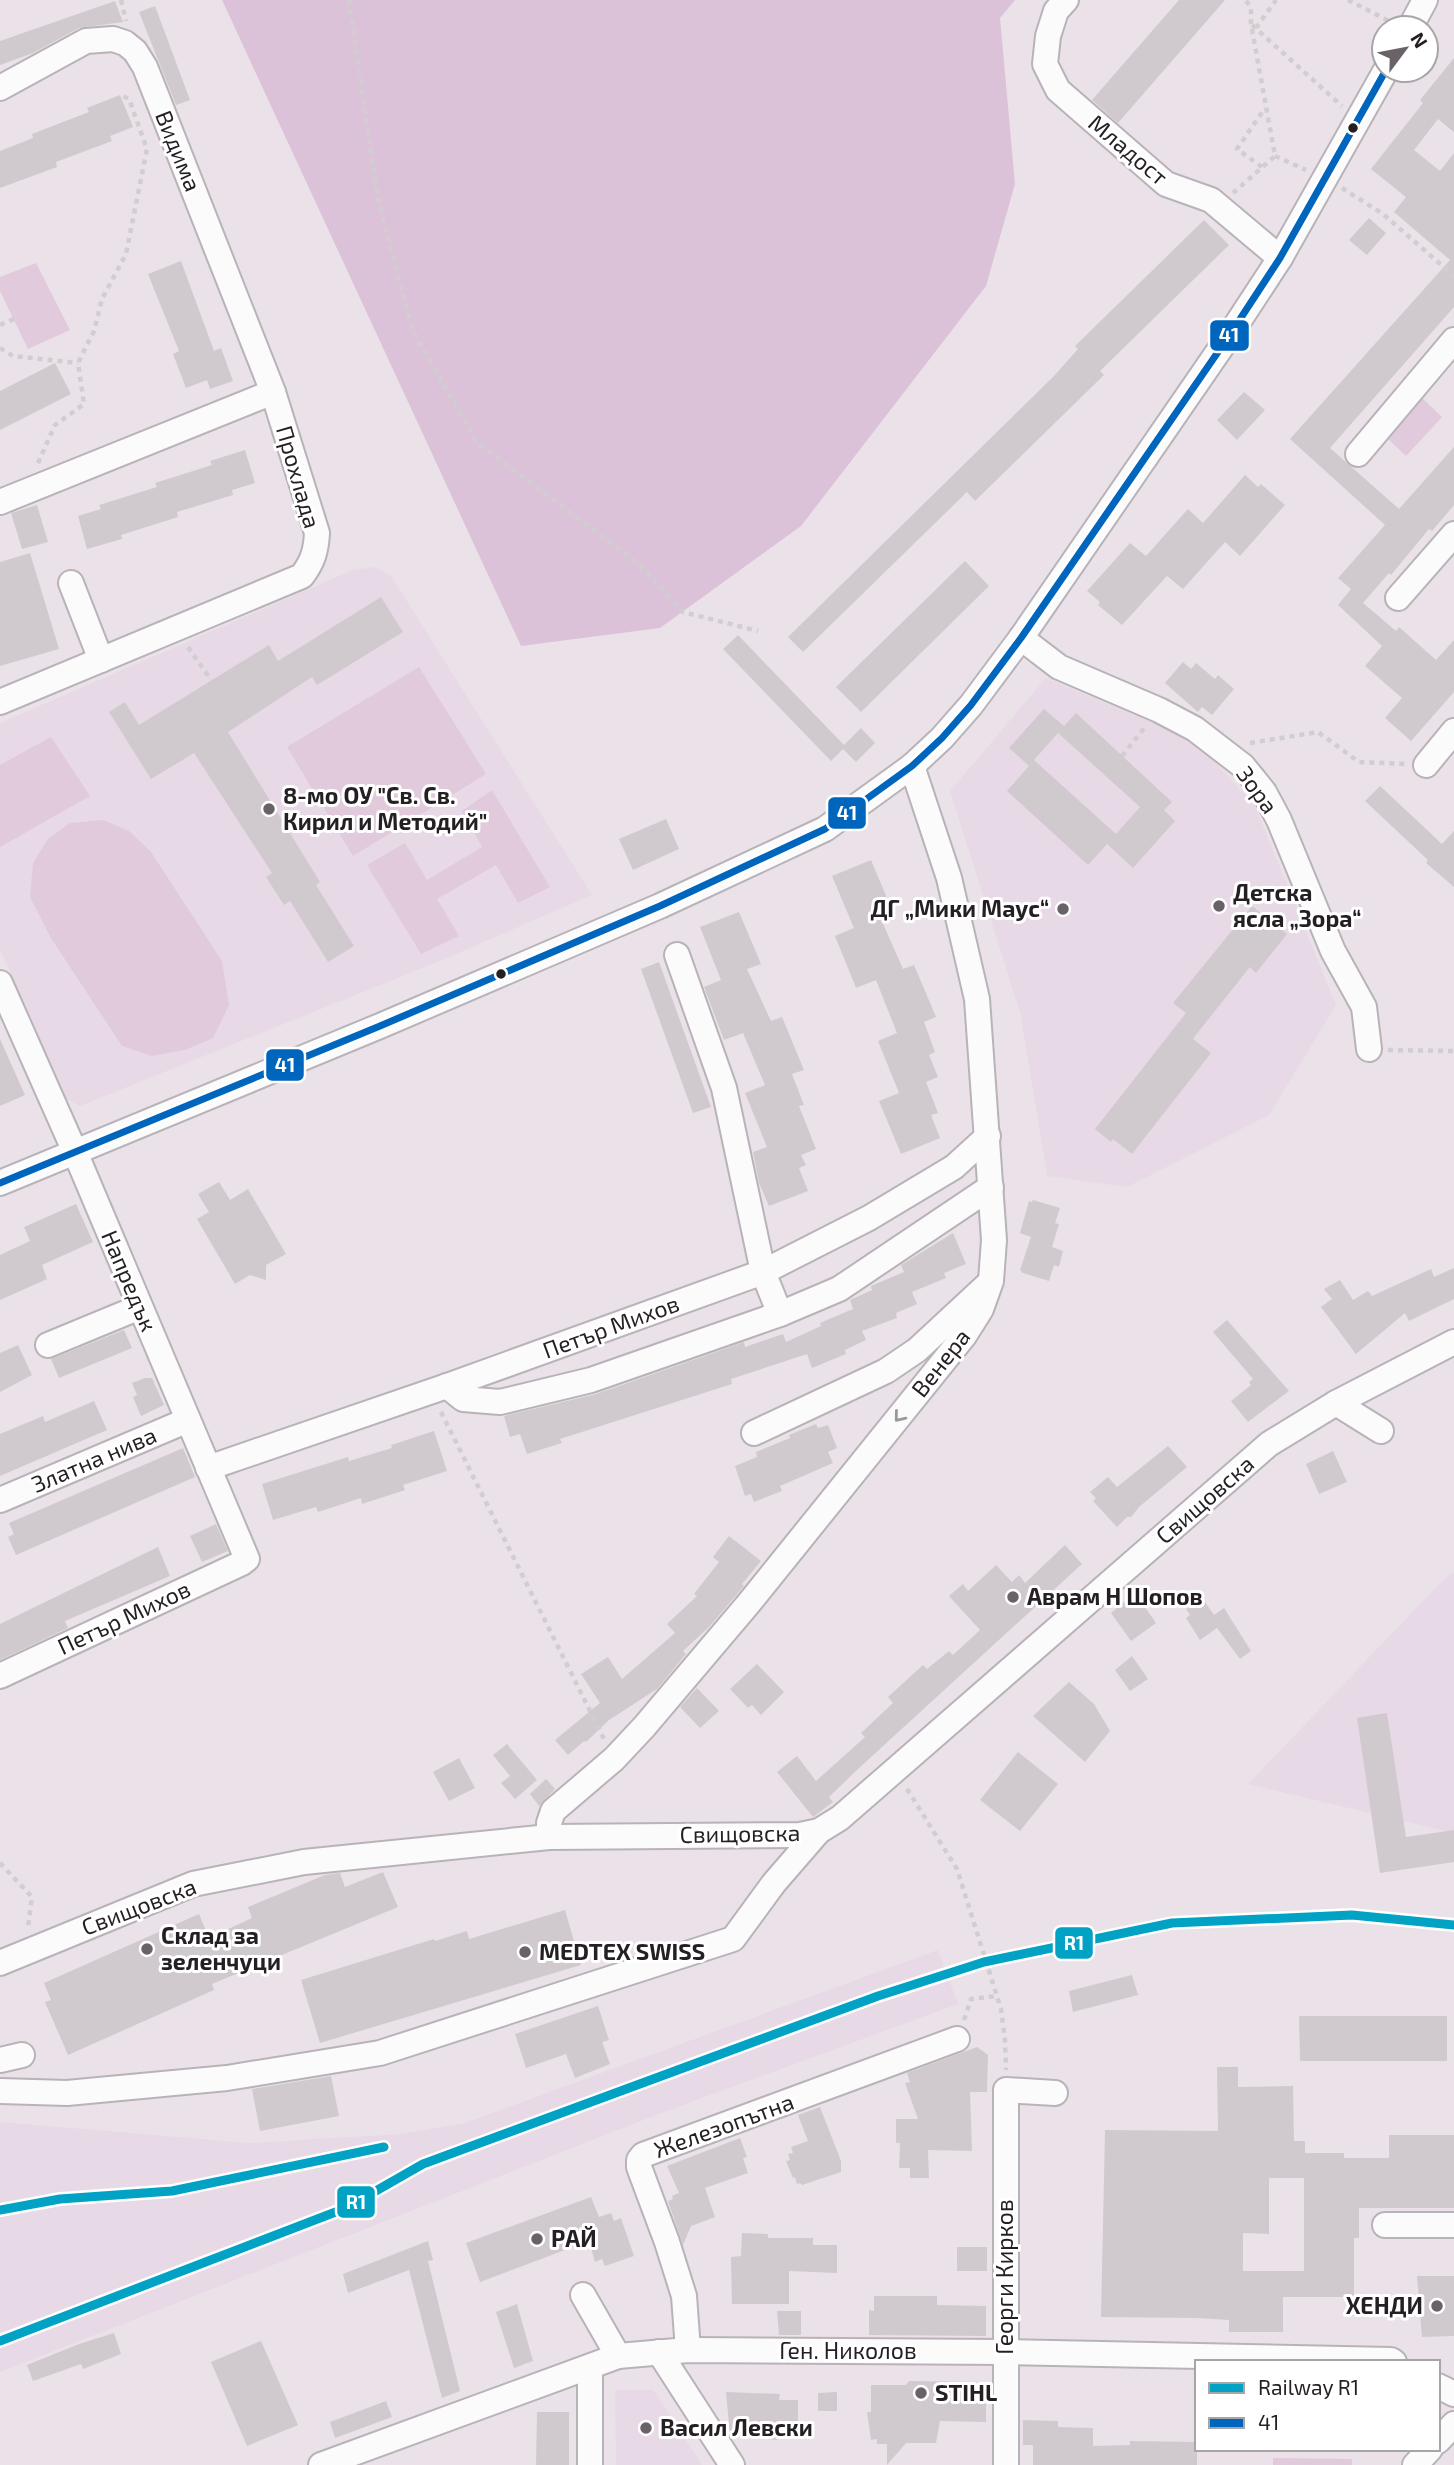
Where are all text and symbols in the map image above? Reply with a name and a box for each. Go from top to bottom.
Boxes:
north arrow [1370,14,1440,84]
text: N [1406,28,1433,52]
street label: Видима [150,106,208,195]
street label: Младост [1083,108,1174,190]
unlabelled marker [1346,121,1360,135]
line badge: 41 [1209,319,1250,352]
text: 41 [1219,323,1239,346]
street label: Прохлада [271,422,327,531]
street label: Зора [1231,760,1284,819]
place label: 8-мо ОУ "Св. Св. Кирил и Методий" [283,781,487,835]
line badge: 41 [827,796,867,830]
marker: 8-мо ОУ "Св. Св. Кирил и Методий" [261,801,277,817]
text: 41 [837,801,857,824]
place label: Детска ясла „Зора“ [1233,878,1361,932]
place label: ДГ „Мики Маус“ [870,894,1049,922]
marker: Детска ясла „Зора“ [1211,898,1227,914]
marker: ДГ „Мики Маус“ [1055,901,1071,917]
unlabelled marker [494,967,508,981]
line badge: 41 [265,1048,305,1082]
text: 41 [275,1053,295,1076]
street label: Напредък [96,1226,164,1335]
street label: Петър Михов [539,1288,683,1364]
street label: Венера [905,1323,975,1402]
one-way arrow [894,1409,907,1422]
street label: Златна нива [27,1420,160,1498]
street label: Свищовска [1150,1449,1259,1549]
street label: Петър Михов [53,1574,194,1660]
place label: Аврам Н Шопов [1027,1582,1203,1610]
marker: Аврам Н Шопов [1005,1589,1021,1605]
street label: Свищовска [679,1818,801,1848]
street label: Свищовска [77,1871,200,1941]
place label: Склад за зеленчуци [161,1921,281,1975]
line badge: R1 [1054,1926,1094,1960]
text: R1 [1064,1931,1084,1954]
place label: MEDTEX SWISS [539,1937,705,1965]
marker: Склад за зеленчуци [139,1941,155,1957]
marker: MEDTEX SWISS [517,1944,533,1960]
street label: Железопътна [650,2087,797,2163]
line badge: R1 [336,2185,376,2219]
text: R1 [346,2190,366,2213]
street label: Георги Кирков [990,2199,1018,2355]
place label: РАЙ [551,2224,597,2252]
marker: РАЙ [529,2231,545,2247]
place label: ХЕНДИ [1346,2291,1423,2319]
marker: ХЕНДИ [1429,2298,1445,2314]
street label: Ген. Николов [779,2336,917,2364]
legend [1195,2360,1440,2451]
text: Railway R1 [1258,2374,1359,2399]
place label: STIHL [935,2378,997,2406]
marker: STIHL [913,2385,929,2401]
text: 41 [1258,2409,1279,2434]
place label: Васил Левски [660,2413,813,2441]
marker: Васил Левски [638,2420,654,2436]

